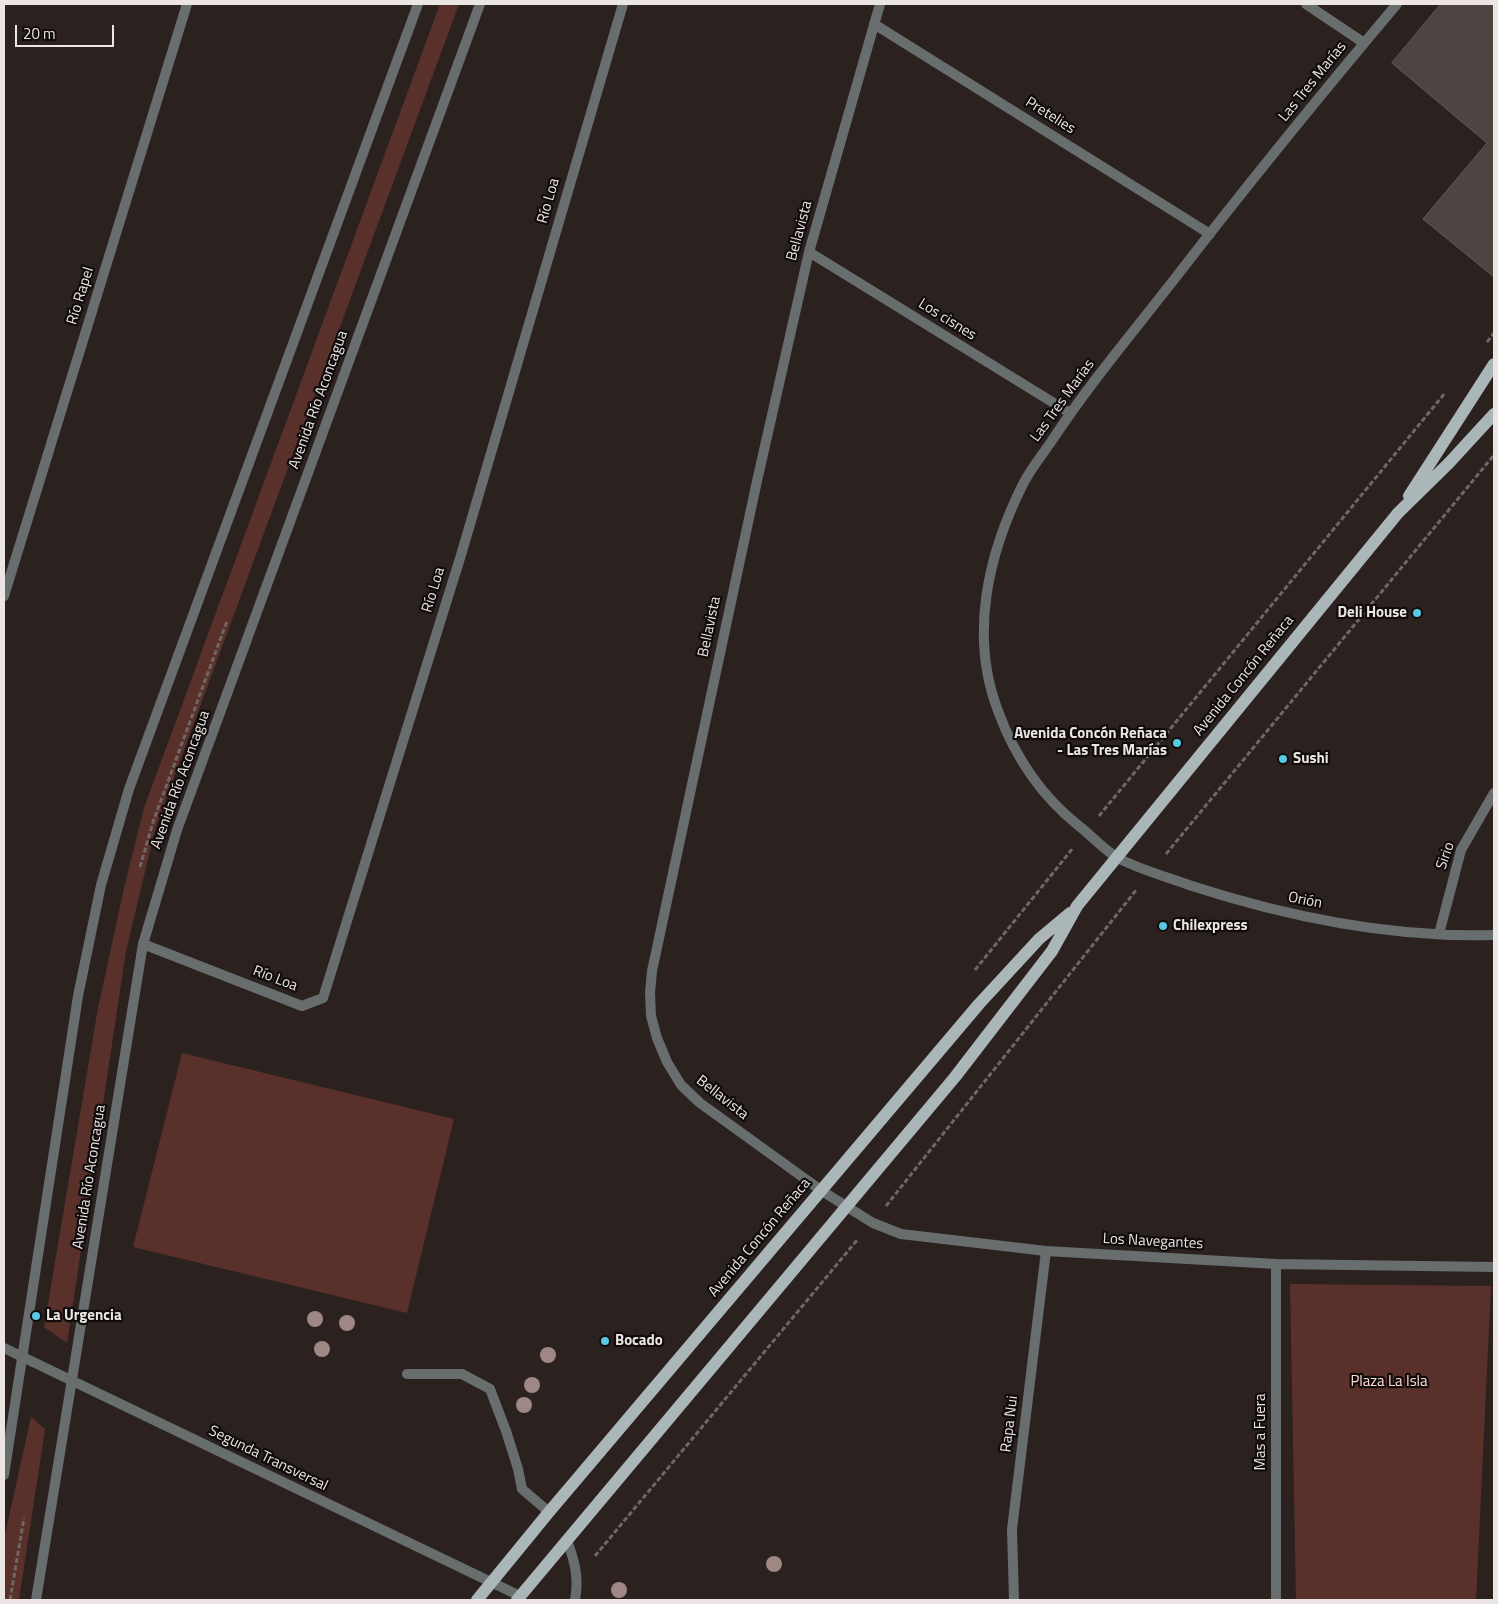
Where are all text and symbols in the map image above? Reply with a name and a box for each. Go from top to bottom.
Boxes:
scale bar [18,15,116,47]
text: 20 m [23,22,56,45]
street label: Las Tres Marías [1275,38,1351,126]
street label: Pretelies [1022,94,1078,138]
street label: Río Loa [534,176,564,226]
street label: Bellavista [783,199,817,263]
street label: Río Rapel [64,265,98,327]
street label: Los cisnes [915,295,979,345]
street label: Avenida Río Aconcagua [286,328,352,472]
street label: Las Tres Marías [1027,356,1099,446]
street label: Río Loa [419,565,449,615]
street label: Bellavista [695,595,725,659]
place label: Deli House [1337,604,1407,622]
marker: Deli House [1411,607,1423,619]
street label: Avenida Concón Reñaca [1190,612,1298,740]
street label: Avenida Río Aconcagua [148,708,214,852]
place label: Avenida Concón Reñaca - Las Tres Marías [1014,725,1167,760]
marker: Avenida Concón Reñaca - Las Tres Marías [1171,737,1183,749]
place label: Sushi [1293,750,1329,768]
marker: Sushi [1277,753,1289,765]
street label: Sirio [1433,840,1459,872]
street label: Orión [1286,889,1324,913]
place label: Chilexpress [1173,917,1248,935]
marker: Chilexpress [1157,920,1169,932]
street label: Río Loa [250,962,300,996]
street label: Bellavista [692,1072,752,1124]
street label: Avenida Río Aconcagua [70,1104,110,1250]
street label: Avenida Concón Reñaca [705,1175,815,1301]
street label: Los Navegantes [1102,1230,1204,1254]
place label: La Urgencia [46,1307,122,1325]
marker: La Urgencia [30,1310,42,1322]
place label: Bocado [615,1332,663,1350]
marker: Bocado [599,1335,611,1347]
park label: Plaza La Isla [1350,1373,1428,1391]
street label: Mas a Fuera [1252,1393,1270,1471]
street label: Rapa Nui [998,1395,1022,1453]
street label: Segunda Transversal [206,1422,330,1496]

